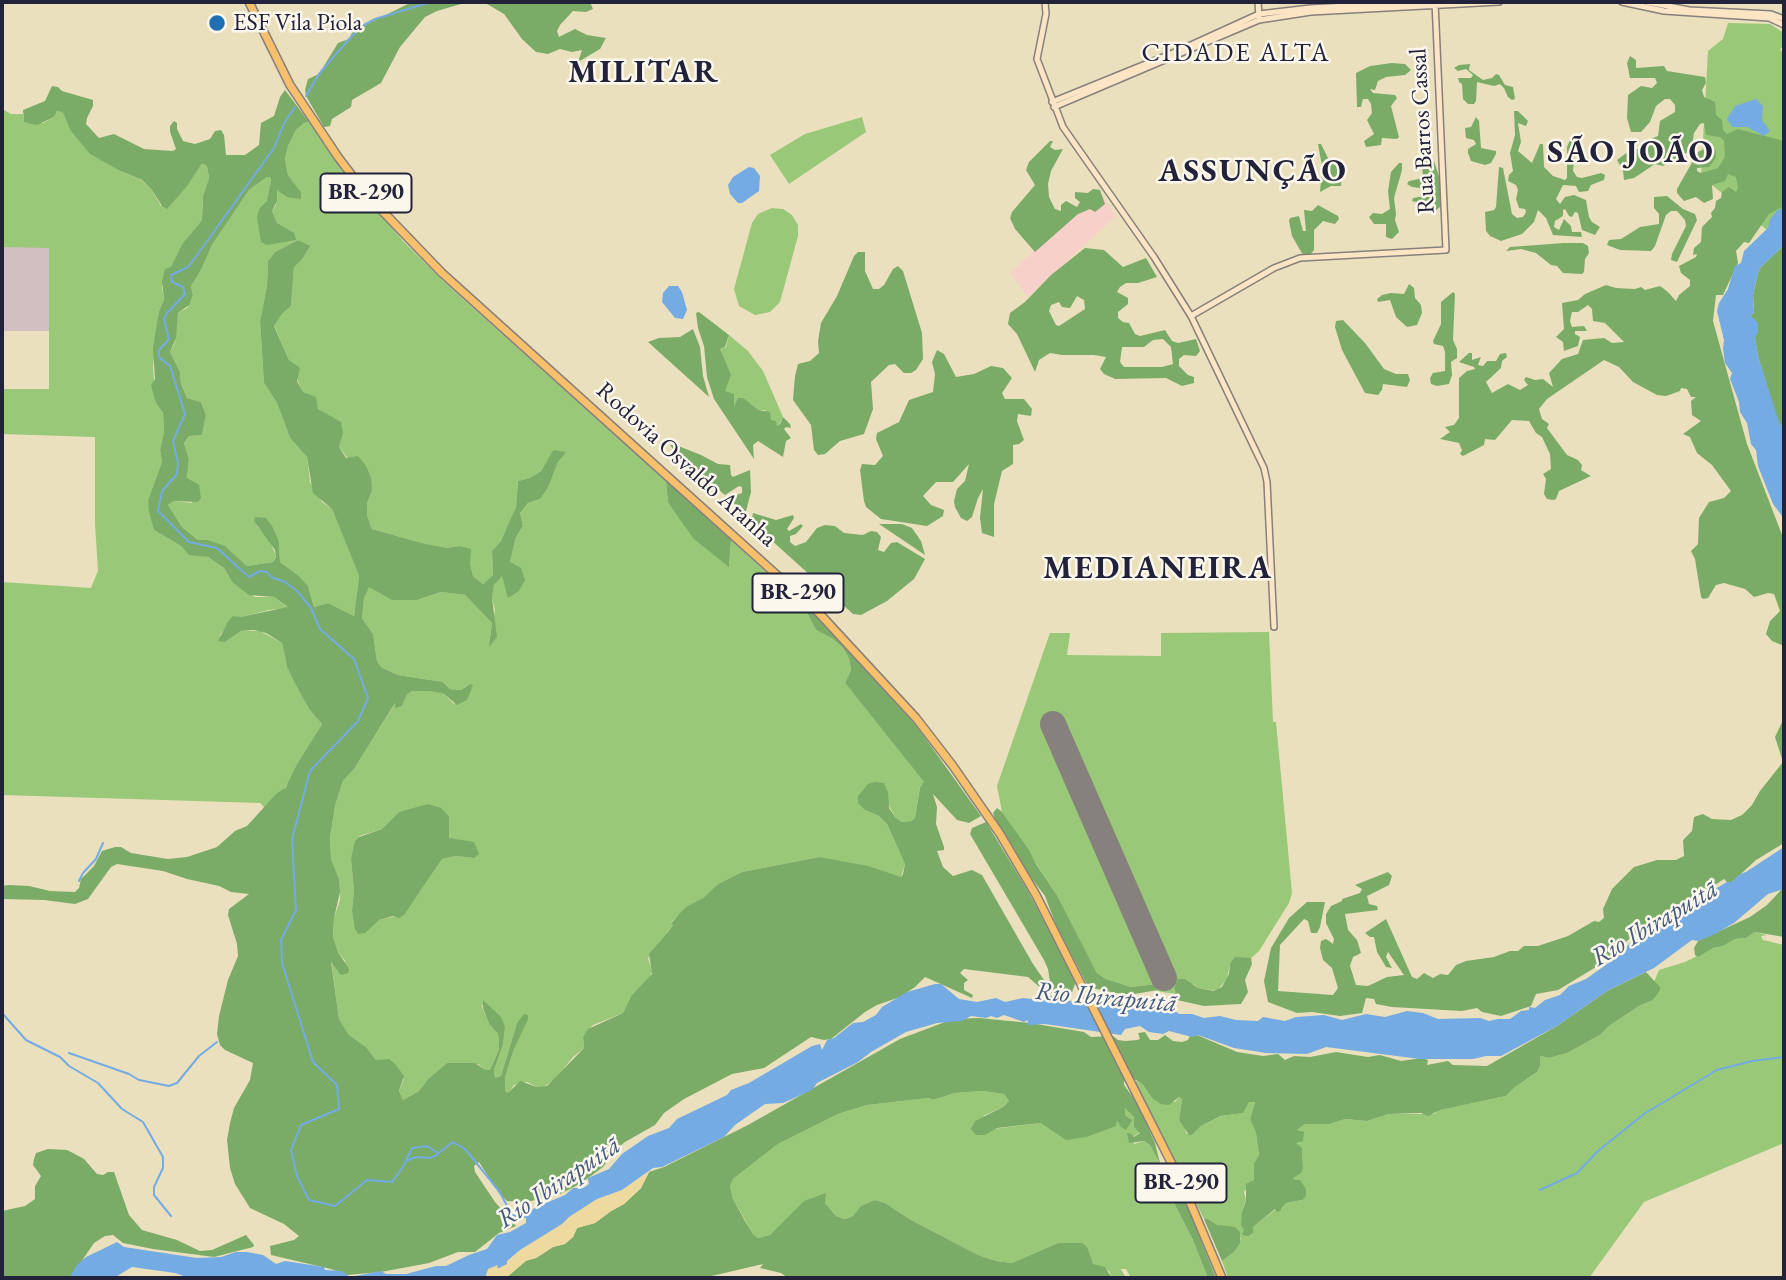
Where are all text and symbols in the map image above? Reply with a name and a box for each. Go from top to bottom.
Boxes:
place label: ESF Vila Piola [233,9,362,37]
marker: ESF Vila Piola [207,13,227,33]
district label: CIDADE ALTA [1143,38,1329,70]
street label: Rua Barros Cassal [1404,47,1442,215]
district label: MILITAR [569,54,719,92]
district label: SÃO JOÃO [1548,134,1714,172]
district label: ASSUNÇÃO [1159,153,1347,191]
road number: BR-290 [320,174,412,212]
street label: Rodovia Osvaldo Aranha [590,376,782,554]
district label: MEDIANEIRA [1044,550,1272,588]
road number: BR-290 [752,573,844,612]
water label: Rio Ibirapuitã [1586,874,1724,974]
water label: Rio Ibirapuitã [1034,976,1178,1020]
water label: Rio Ibirapuitã [491,1130,627,1236]
road number: BR-290 [1136,1164,1226,1202]

